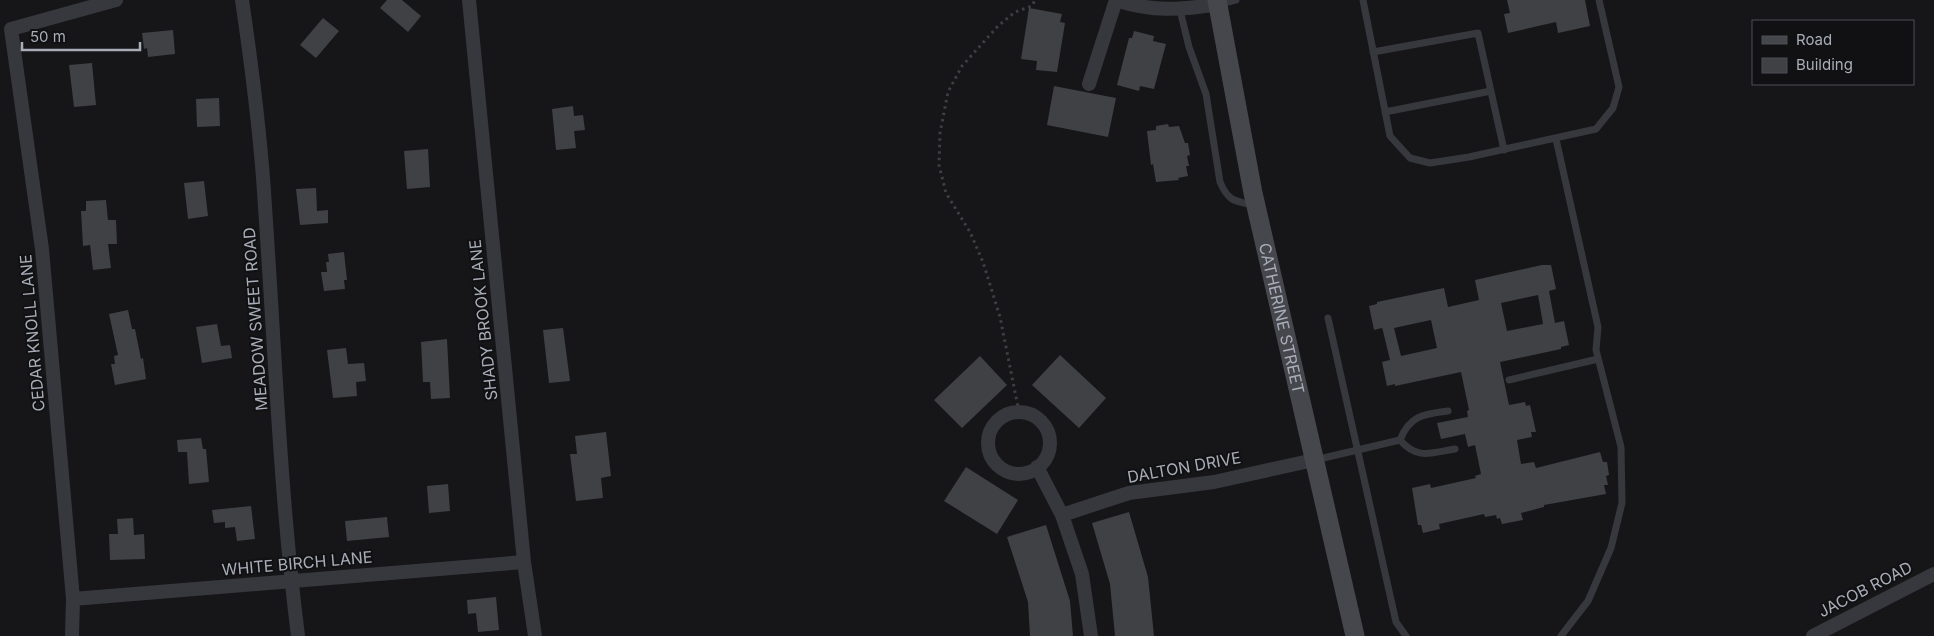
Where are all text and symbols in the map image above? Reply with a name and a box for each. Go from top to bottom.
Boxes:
scale bar [22,20,140,52]
legend [1752,20,1914,85]
text: 50 m [30,27,66,46]
text: Road [1796,30,1832,49]
text: Building [1796,55,1853,74]
street label: MEADOW SWEET ROAD [239,227,271,411]
street label: SHADY BROOK LANE [465,238,501,402]
street label: CATHERINE STREET [1255,241,1309,396]
street label: CEDAR KNOLL LANE [15,254,49,412]
street label: DALTON DRIVE [1126,447,1242,487]
street label: WHITE BIRCH LANE [221,546,373,580]
street label: JACOB ROAD [1815,557,1915,621]

